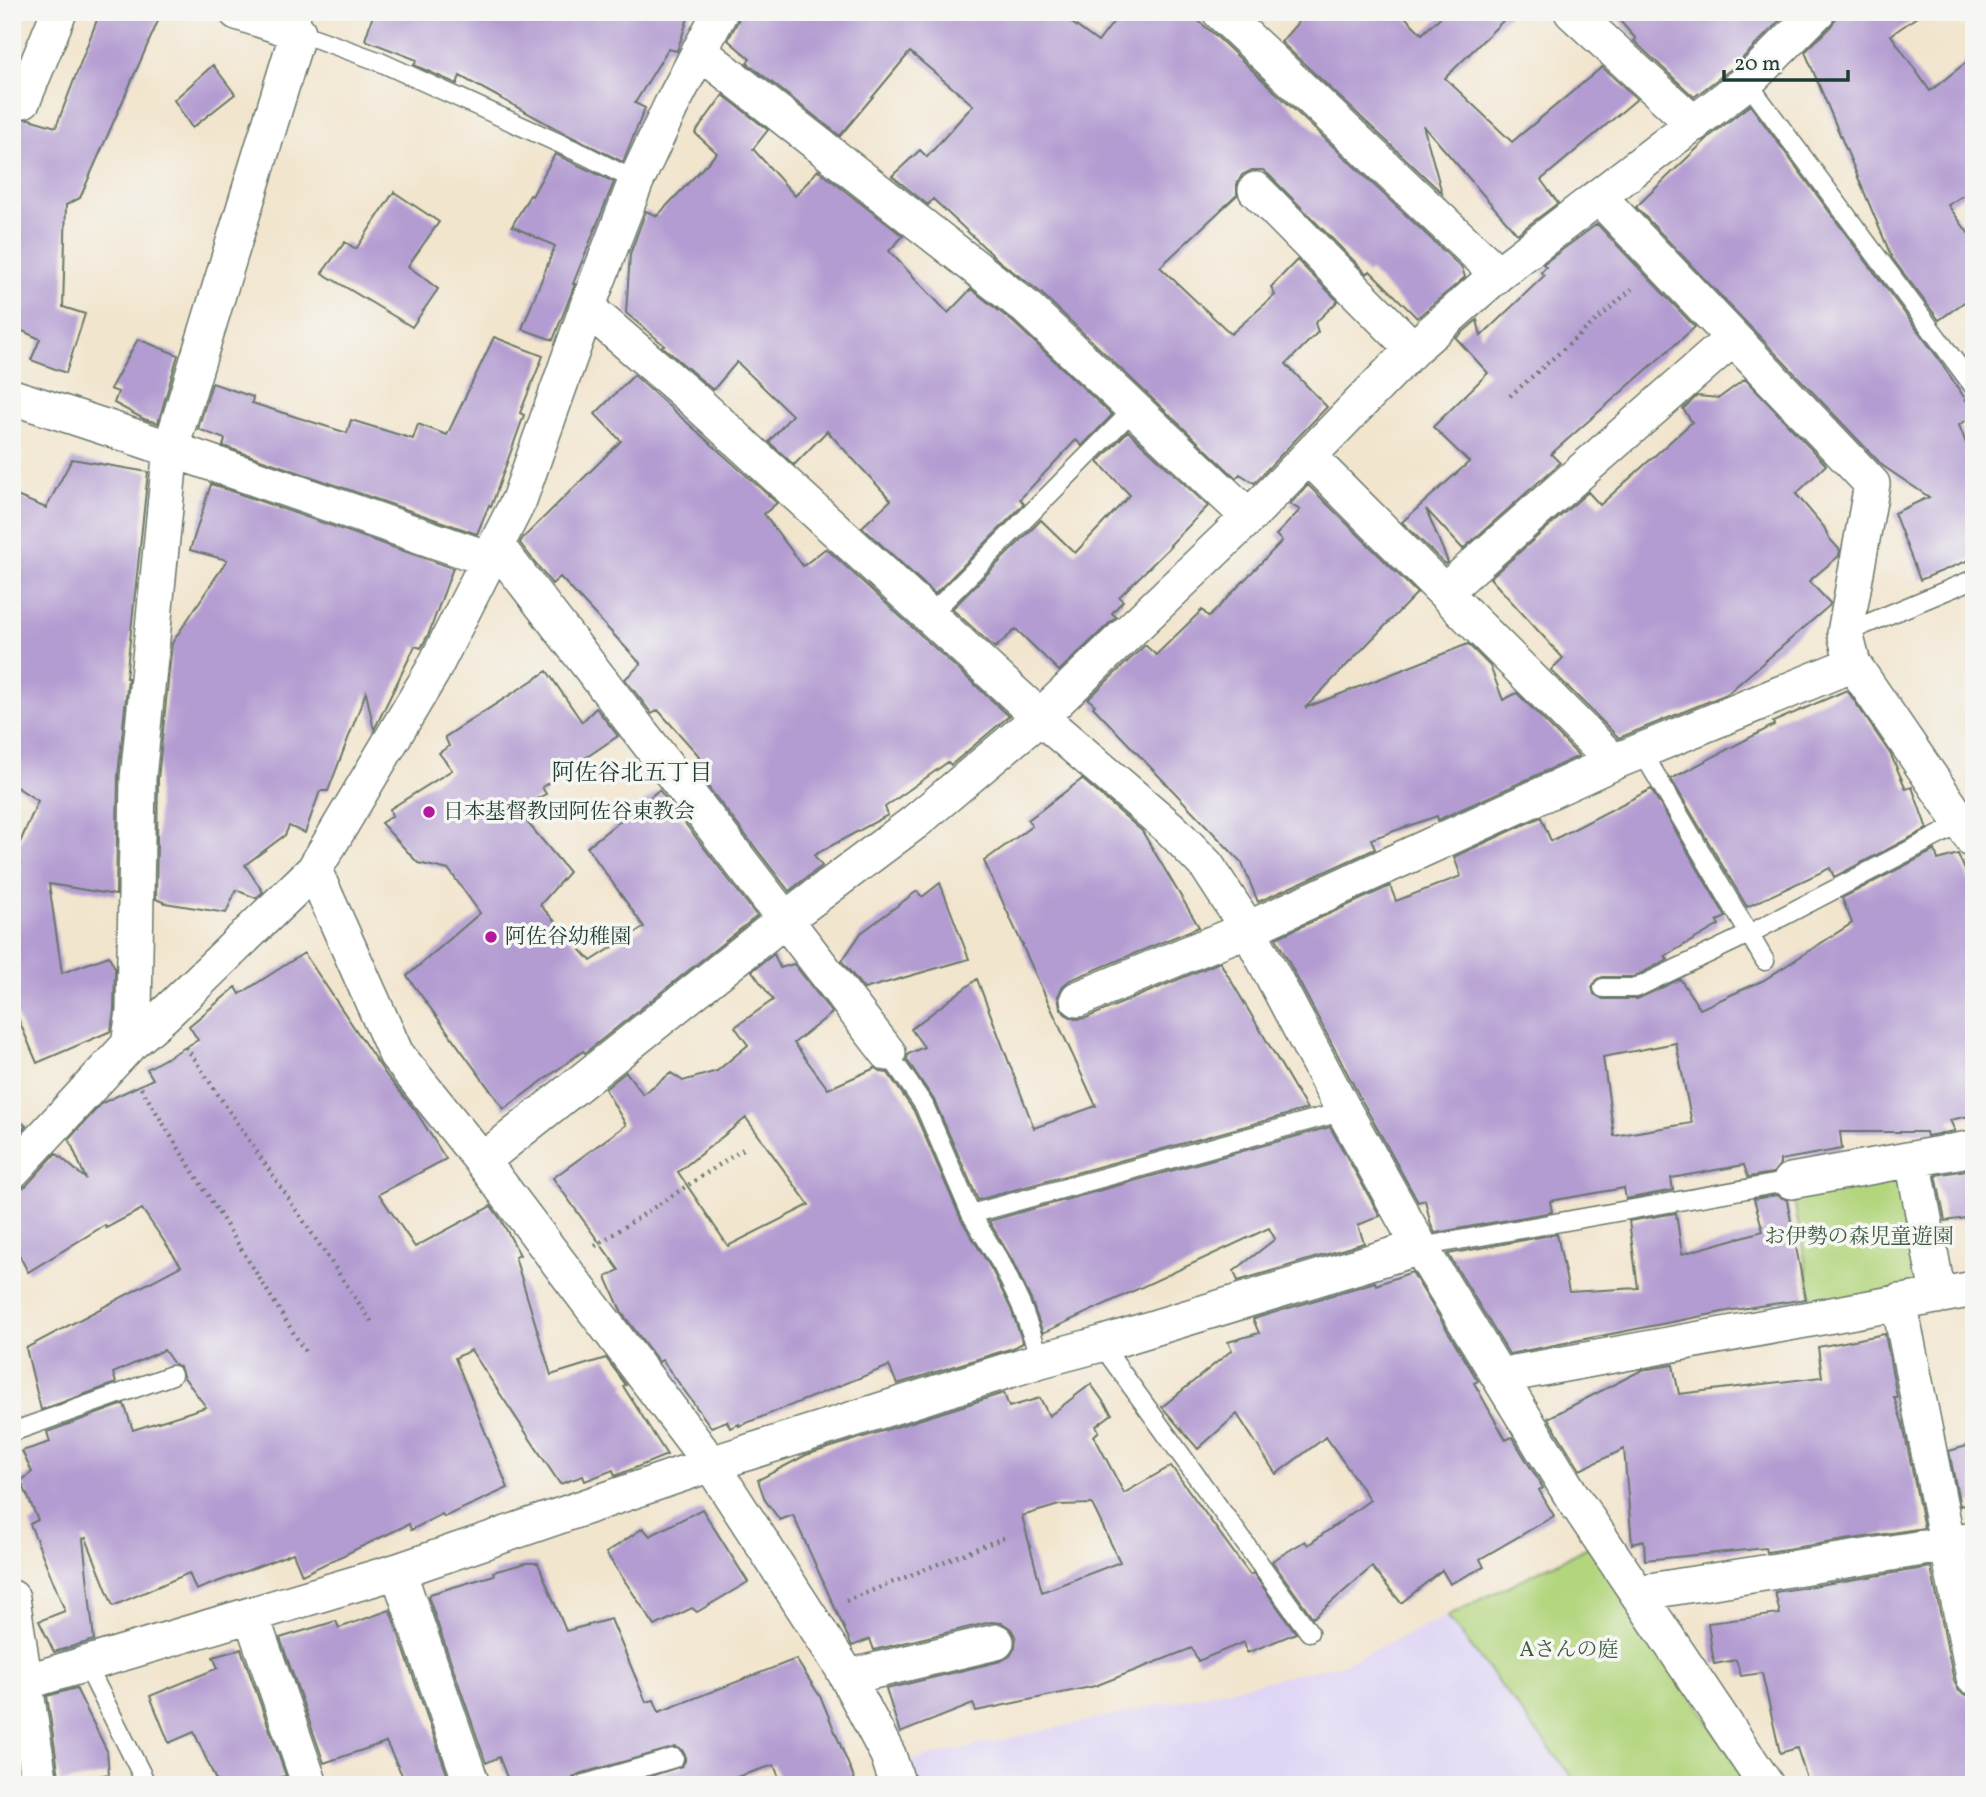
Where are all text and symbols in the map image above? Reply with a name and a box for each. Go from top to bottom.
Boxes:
scale bar [1724,38,1848,82]
text: 20 m [1734,50,1780,79]
district label: 阿佐谷北五丁目 [552,758,713,790]
place label: 日本基督教団阿佐谷東教会 [443,798,695,827]
marker: 日本基督教団阿佐谷東教会 [421,804,437,820]
place label: 阿佐谷幼稚園 [505,923,631,952]
marker: 阿佐谷幼稚園 [483,929,499,945]
park label: お伊勢の森児童遊園 [1765,1223,1954,1252]
park label: Aさんの庭 [1520,1636,1618,1665]

